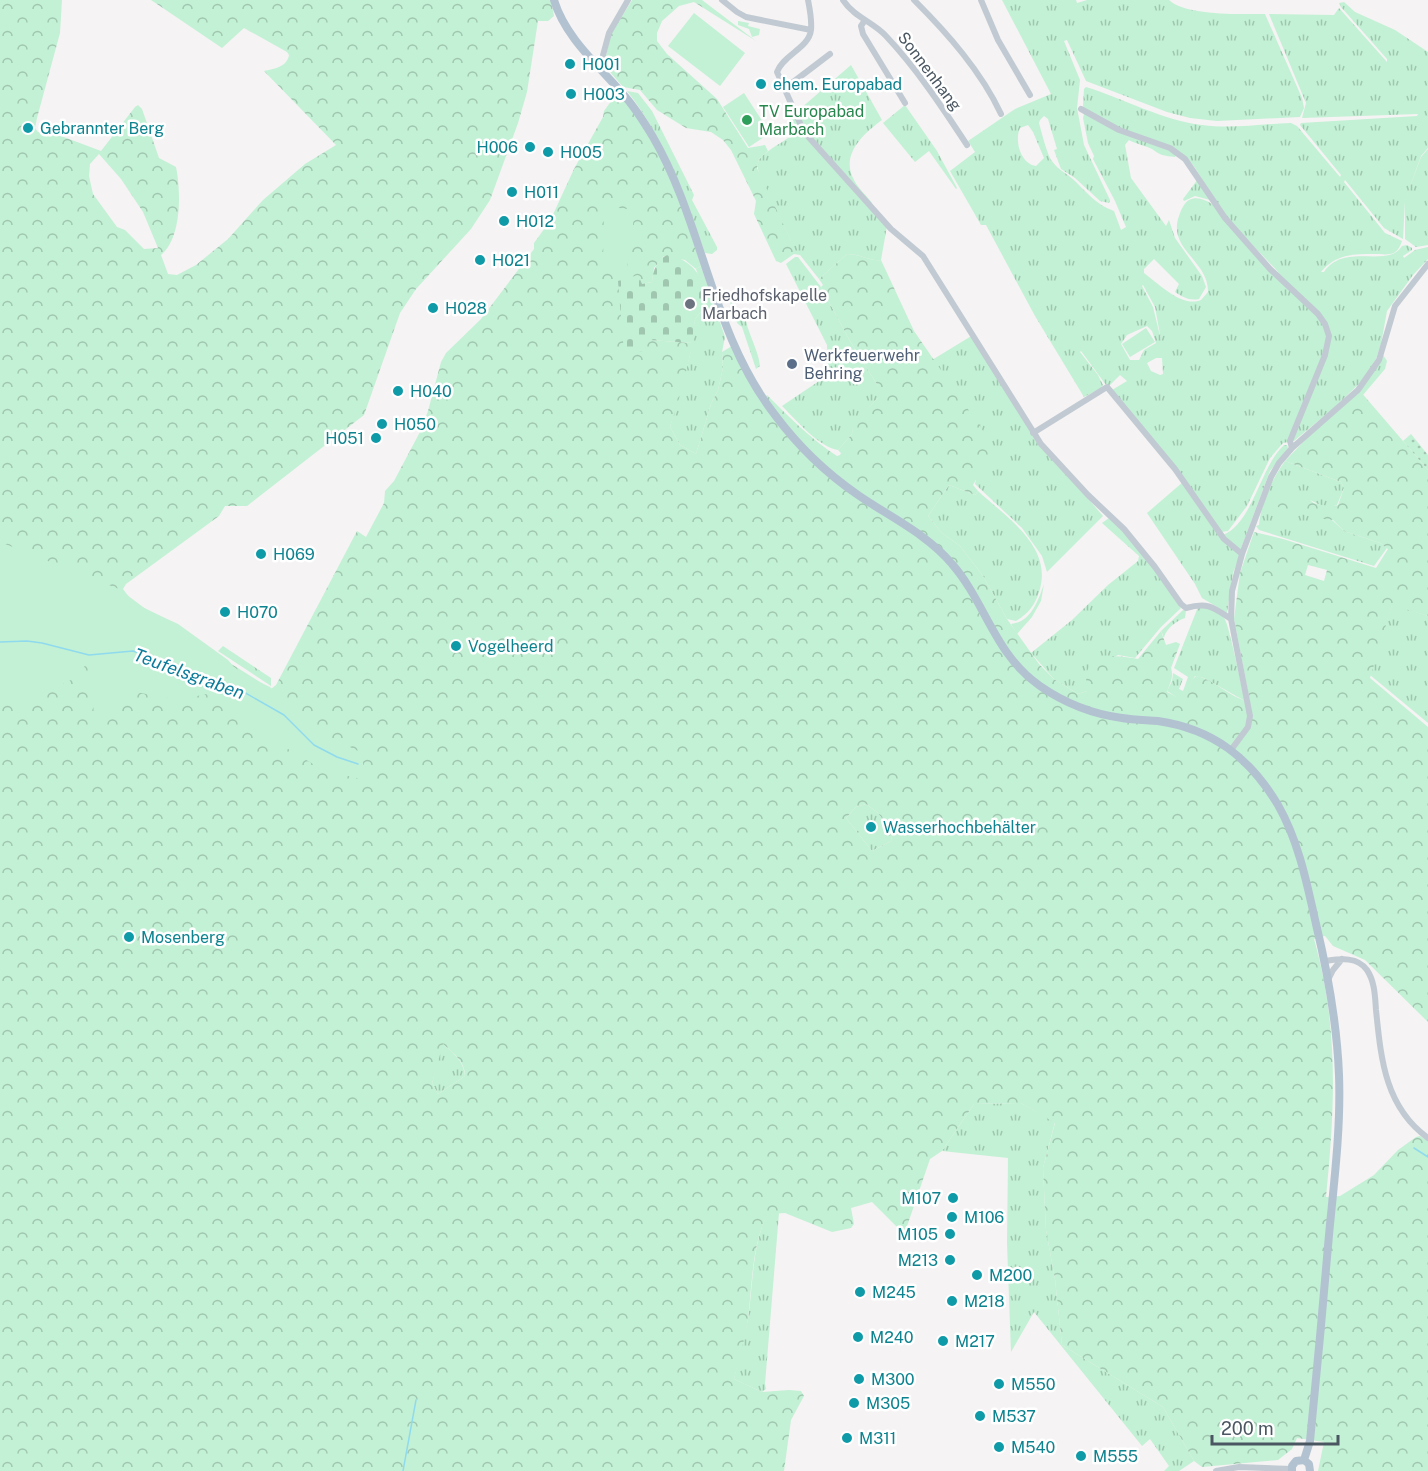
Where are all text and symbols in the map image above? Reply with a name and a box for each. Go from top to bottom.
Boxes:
street label: Sonnenhang [894,28,965,114]
place label: H001 [582,55,620,74]
marker: H001 [563,57,577,71]
place label: ehem. Europabad [773,75,902,94]
marker: ehem. Europabad [754,77,768,91]
place label: H003 [583,85,625,104]
marker: H003 [564,87,578,101]
place label: TV Europabad Marbach [759,102,864,139]
marker: TV Europabad Marbach [740,113,754,127]
place label: Gebrannter Berg [40,119,164,138]
marker: Gebrannter Berg [21,121,35,135]
place label: H006 [476,138,518,157]
marker: H006 [523,140,537,154]
place label: H005 [560,143,602,162]
marker: H005 [541,145,555,159]
place label: H011 [524,183,559,202]
marker: H011 [505,185,519,199]
place label: H012 [516,212,554,231]
marker: H012 [497,214,511,228]
place label: H021 [492,251,530,270]
marker: H021 [473,253,487,267]
place label: Friedhofskapelle Marbach [702,286,827,323]
marker: Friedhofskapelle Marbach [683,297,697,311]
place label: H028 [445,299,487,318]
marker: H028 [426,301,440,315]
place label: Werkfeuerwehr Behring [804,346,920,383]
marker: Werkfeuerwehr Behring [785,357,799,371]
place label: H040 [410,382,452,401]
marker: H040 [391,384,405,398]
place label: H050 [394,415,436,434]
marker: H050 [375,417,389,431]
place label: H051 [325,429,364,448]
marker: H051 [369,431,383,445]
place label: H069 [273,545,315,564]
marker: H069 [254,547,268,561]
place label: H070 [237,603,278,622]
marker: H070 [218,605,232,619]
place label: Vogelheerd [468,637,554,656]
marker: Vogelheerd [449,639,463,653]
water label: Teufelsgraben [131,644,247,703]
place label: Wasserhochbehälter [883,818,1036,837]
marker: Wasserhochbehälter [864,820,878,834]
place label: Mosenberg [141,928,225,947]
marker: Mosenberg [122,930,136,944]
place label: M107 [901,1189,941,1208]
marker: M107 [946,1191,960,1205]
place label: M106 [964,1208,1004,1227]
marker: M106 [945,1210,959,1224]
place label: M105 [897,1225,938,1244]
marker: M105 [943,1227,957,1241]
place label: M213 [898,1251,938,1270]
marker: M213 [943,1253,957,1267]
place label: M200 [989,1266,1032,1285]
marker: M200 [970,1268,984,1282]
place label: M245 [872,1283,916,1302]
marker: M245 [853,1285,867,1299]
place label: M218 [964,1292,1005,1311]
marker: M218 [945,1294,959,1308]
place label: M240 [870,1328,914,1347]
marker: M240 [851,1330,865,1344]
place label: M217 [955,1332,995,1351]
marker: M217 [936,1334,950,1348]
place label: M300 [871,1370,915,1389]
marker: M300 [852,1372,866,1386]
place label: M550 [1011,1375,1056,1394]
marker: M550 [992,1377,1006,1391]
place label: M305 [866,1394,910,1413]
marker: M305 [847,1396,861,1410]
place label: M537 [992,1407,1036,1426]
scale bar [1212,1408,1338,1446]
marker: M537 [973,1409,987,1423]
text: 200 m [1221,1418,1274,1439]
place label: M311 [859,1429,896,1448]
marker: M311 [840,1431,854,1445]
place label: M540 [1011,1438,1055,1457]
marker: M540 [992,1440,1006,1454]
place label: M555 [1093,1447,1138,1466]
marker: M555 [1074,1449,1088,1463]

